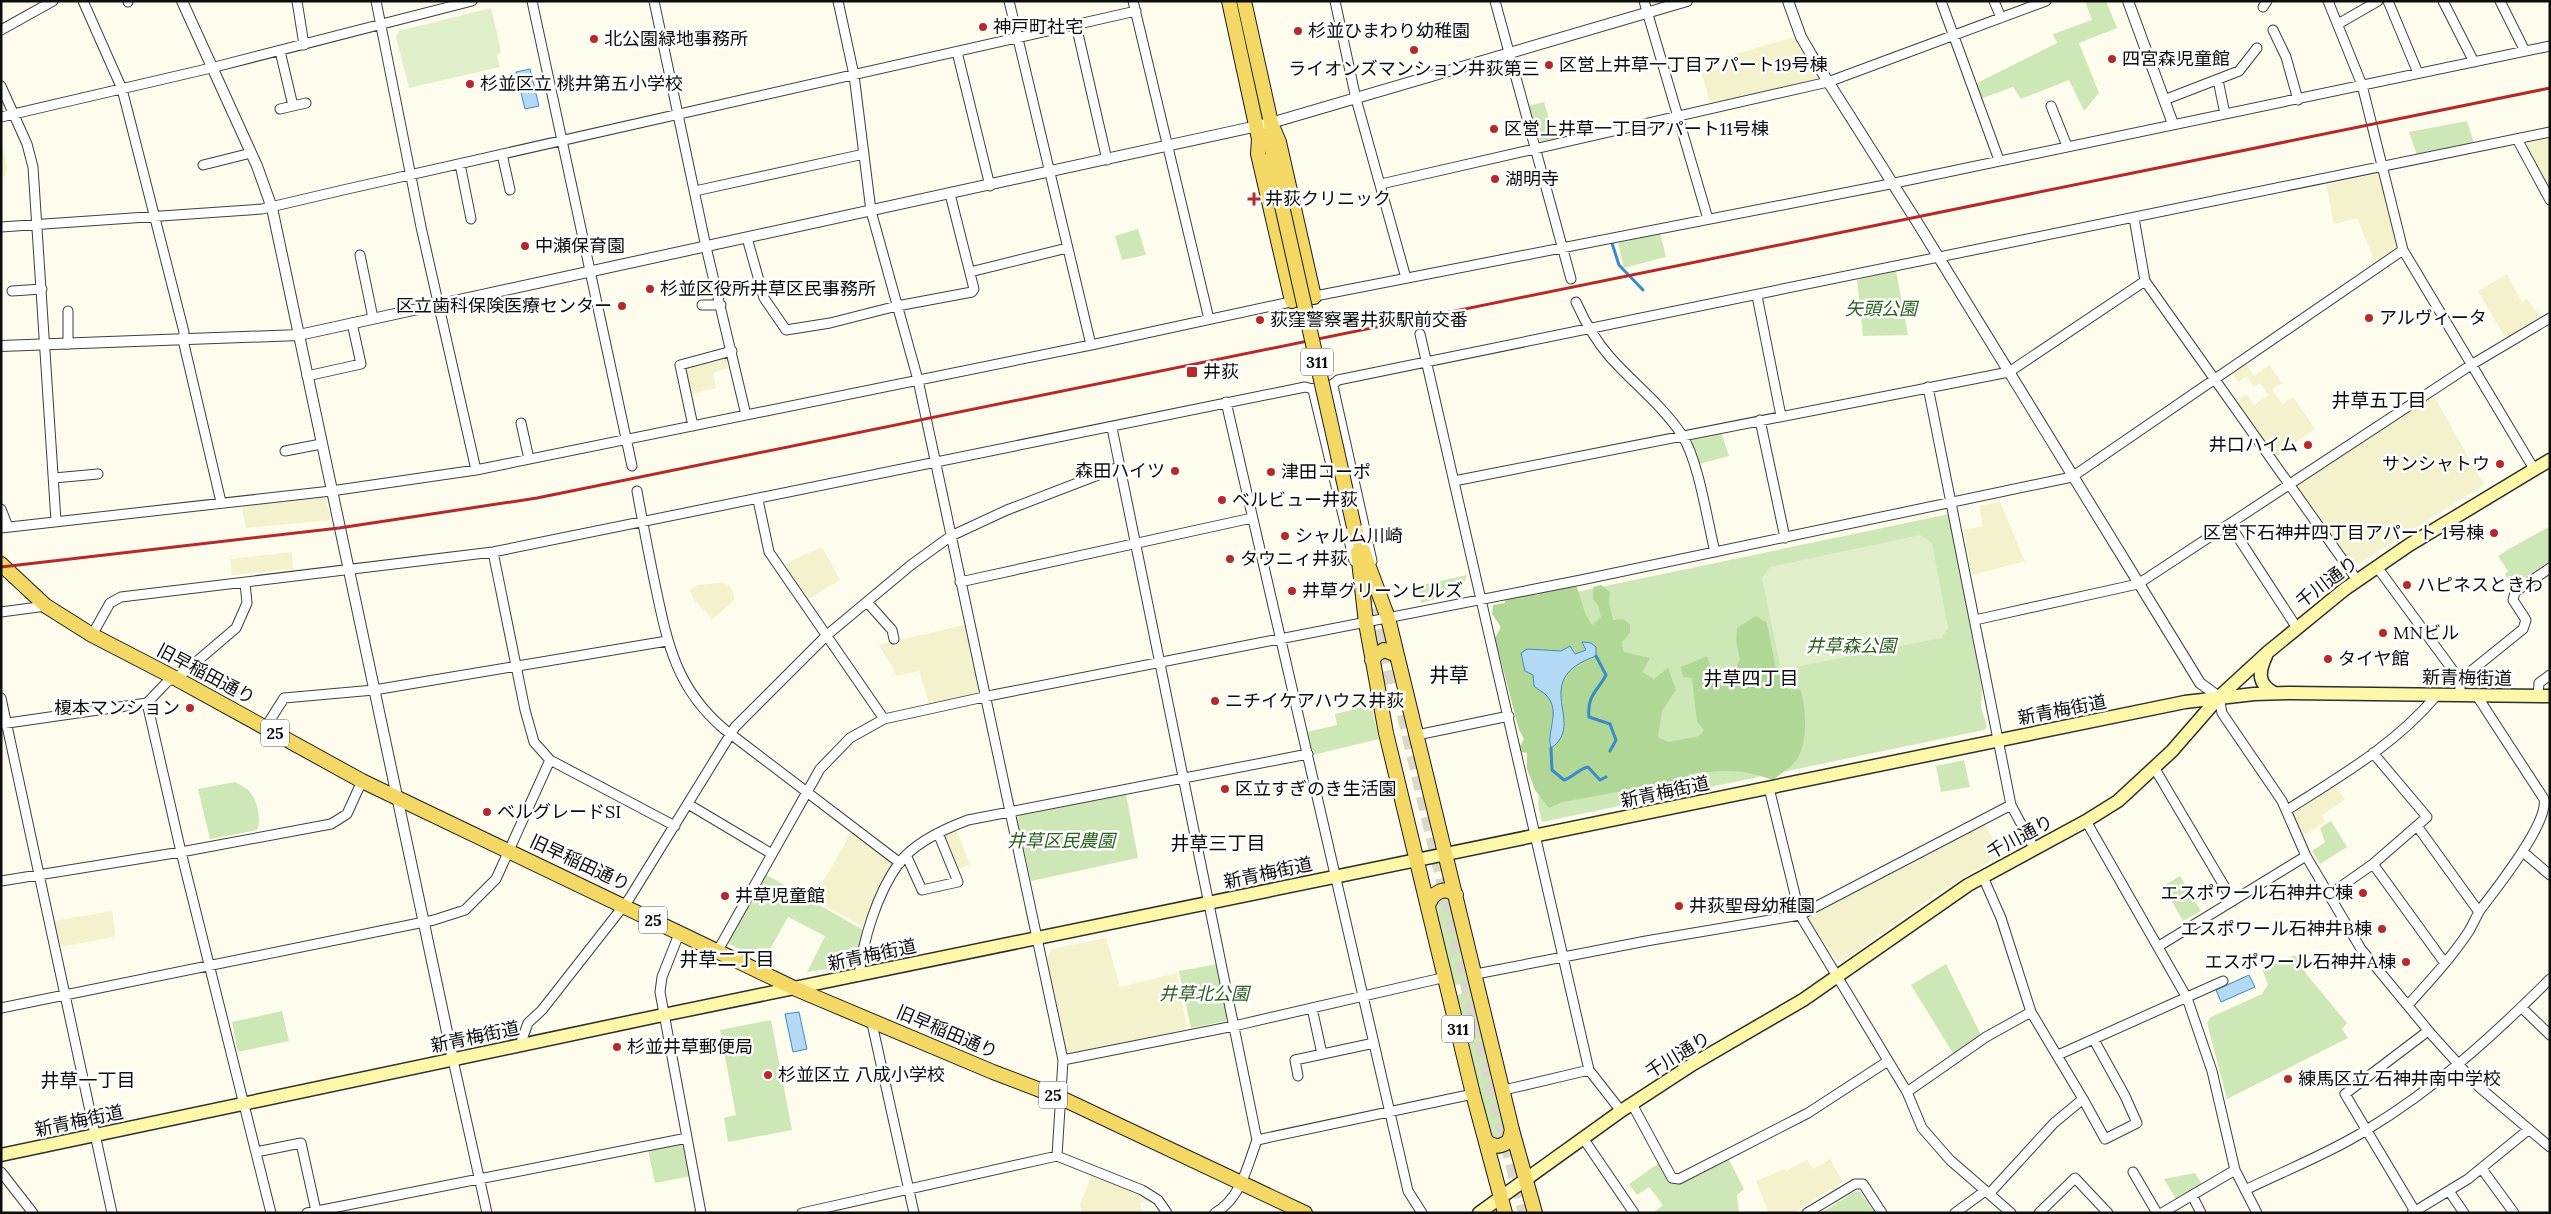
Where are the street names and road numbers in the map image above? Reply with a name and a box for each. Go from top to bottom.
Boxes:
road number: 311 [1301,348,1333,376]
street label: 千川通り [2291,551,2362,612]
street label: 旧早稲田通り [153,638,259,709]
street label: 新青梅街道 [2422,665,2512,690]
street label: 新青梅街道 [2016,690,2108,729]
road number: 25 [261,720,289,746]
street label: 新青梅街道 [1618,771,1711,812]
street label: 千川通り [1983,810,2057,864]
street label: 旧早稲田通り [526,829,634,896]
street label: 新青梅街道 [1221,852,1314,893]
road number: 25 [639,906,667,934]
street label: 新青梅街道 [825,934,918,975]
street label: 旧早稲田通り [893,1000,1001,1063]
street label: 新青梅街道 [428,1016,521,1057]
road number: 311 [1442,1016,1474,1042]
street label: 千川通り [1641,1026,1715,1083]
road number: 25 [1039,1082,1067,1108]
street label: 新青梅街道 [32,1100,125,1141]

